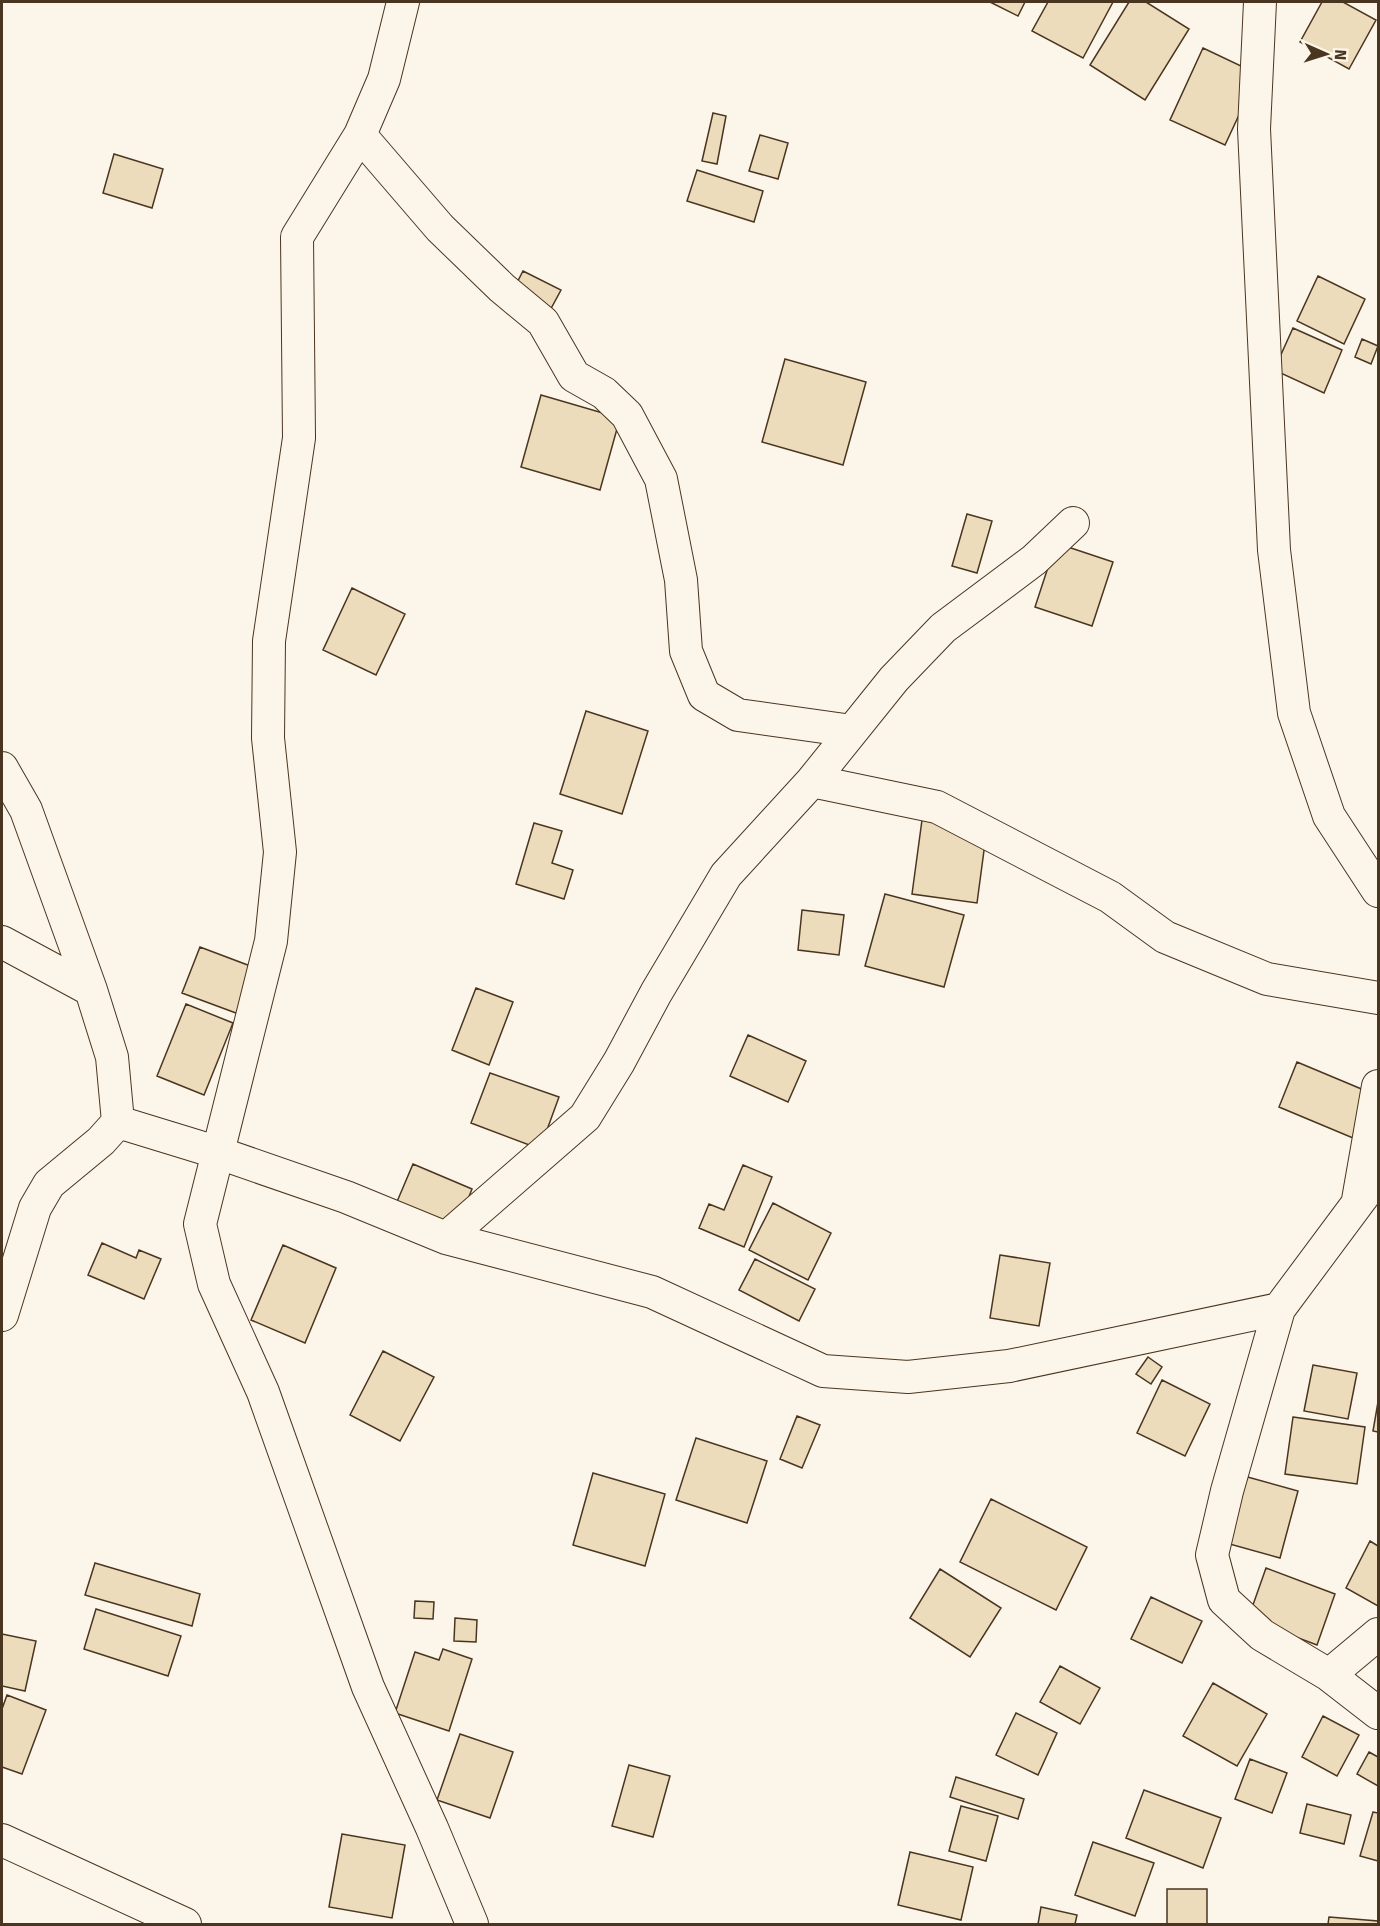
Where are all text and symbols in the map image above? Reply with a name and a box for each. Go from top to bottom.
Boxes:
north arrow [1296,24,1356,84]
text: N [1331,49,1350,61]

